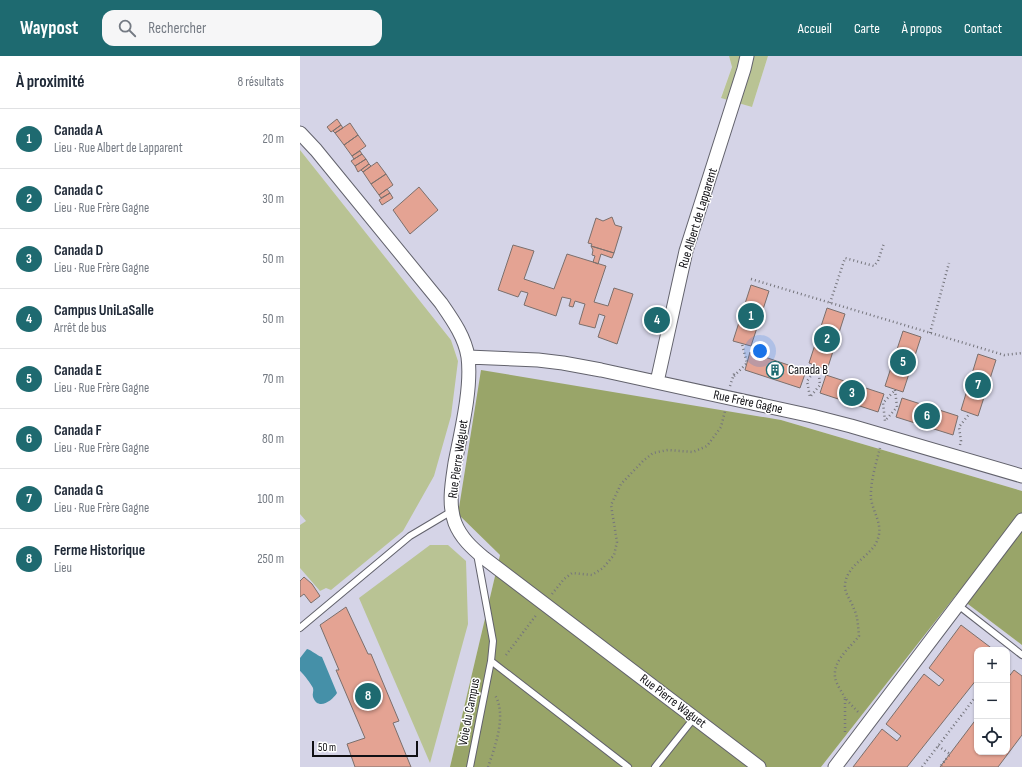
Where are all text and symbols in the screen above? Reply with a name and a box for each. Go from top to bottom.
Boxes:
search box [102,10,382,46]
text: Waypost [20,17,78,40]
icon: search [116,17,138,39]
text: Rechercher [148,19,206,38]
text: Accueil [798,20,832,37]
text: Carte [854,20,880,37]
text: À propos [902,20,942,37]
text: Contact [964,20,1002,37]
text: À proximité [16,72,84,92]
text: 8 résultats [238,74,284,90]
text: Canada A [54,121,103,140]
text: 1 [26,131,32,147]
text: 20 m [262,131,284,147]
text: Lieu · Rue Albert de Lapparent [54,140,183,156]
street label: Rue Albert de Lapparent [675,166,721,270]
text: Canada C [54,181,103,200]
text: 2 [26,191,32,207]
text: 30 m [262,191,284,207]
text: Lieu · Rue Frère Gagne [54,200,149,216]
text: Canada D [54,241,103,260]
text: 3 [26,251,32,267]
text: 50 m [263,251,284,267]
text: Lieu · Rue Frère Gagne [54,260,149,276]
text: Campus UniLaSalle [54,301,154,320]
pin: 1 [738,301,764,331]
pin: 4 [644,305,670,335]
text: 4 [26,311,32,327]
text: 50 m [263,311,284,327]
text: Arrêt de bus [54,320,107,336]
pin: 2 [814,324,840,354]
your location [750,341,770,361]
pin: 5 [890,347,916,377]
building icon: Canada B [765,360,785,380]
text: Canada E [54,361,102,380]
place label: Canada B [788,362,828,378]
pin: 7 [965,370,991,400]
text: 5 [26,371,32,387]
text: 70 m [263,371,284,387]
pin: 3 [839,378,865,408]
text: Lieu · Rue Frère Gagne [54,380,149,396]
street label: Rue Frère Gagne [712,387,784,417]
pin: 6 [914,401,940,431]
street label: Rue Pierre Waguet [445,419,471,499]
text: Canada F [54,421,102,440]
text: 6 [26,431,32,447]
text: 80 m [262,431,284,447]
text: Lieu · Rue Frère Gagne [54,440,149,456]
text: Canada G [54,481,103,500]
text: 7 [26,491,32,507]
text: 100 m [257,491,284,507]
text: Lieu · Rue Frère Gagne [54,500,149,516]
text: Ferme Historique [54,541,145,560]
text: 8 [26,551,32,567]
text: 250 m [257,551,284,567]
text: Lieu [54,560,72,576]
map controls [974,647,1010,755]
button: + [974,647,1010,683]
street label: Rue Pierre Waguet [637,671,710,731]
street label: Voie du Campus [455,677,483,747]
pin: 8 [355,681,381,711]
button: − [974,683,1010,719]
button: locate [974,719,1010,755]
scale bar [312,739,418,758]
text: 50 m [318,741,336,754]

